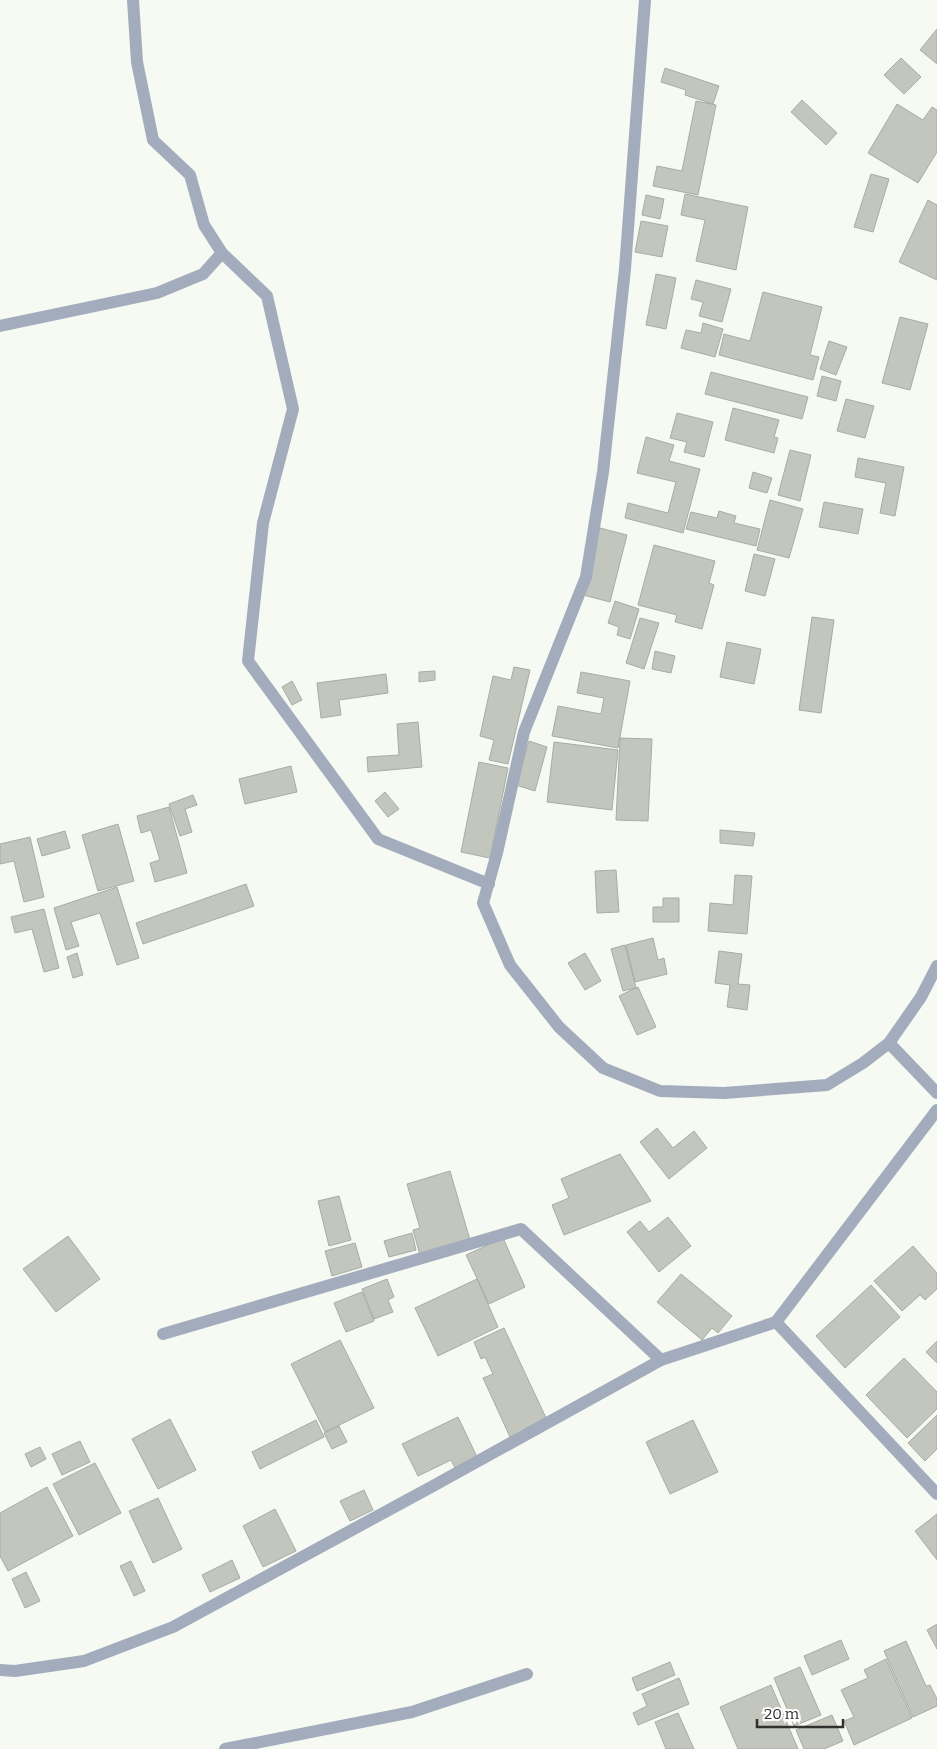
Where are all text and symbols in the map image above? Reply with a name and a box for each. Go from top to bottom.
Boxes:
scale bar [757,1696,843,1728]
text: 20 m [764,1705,800,1723]

